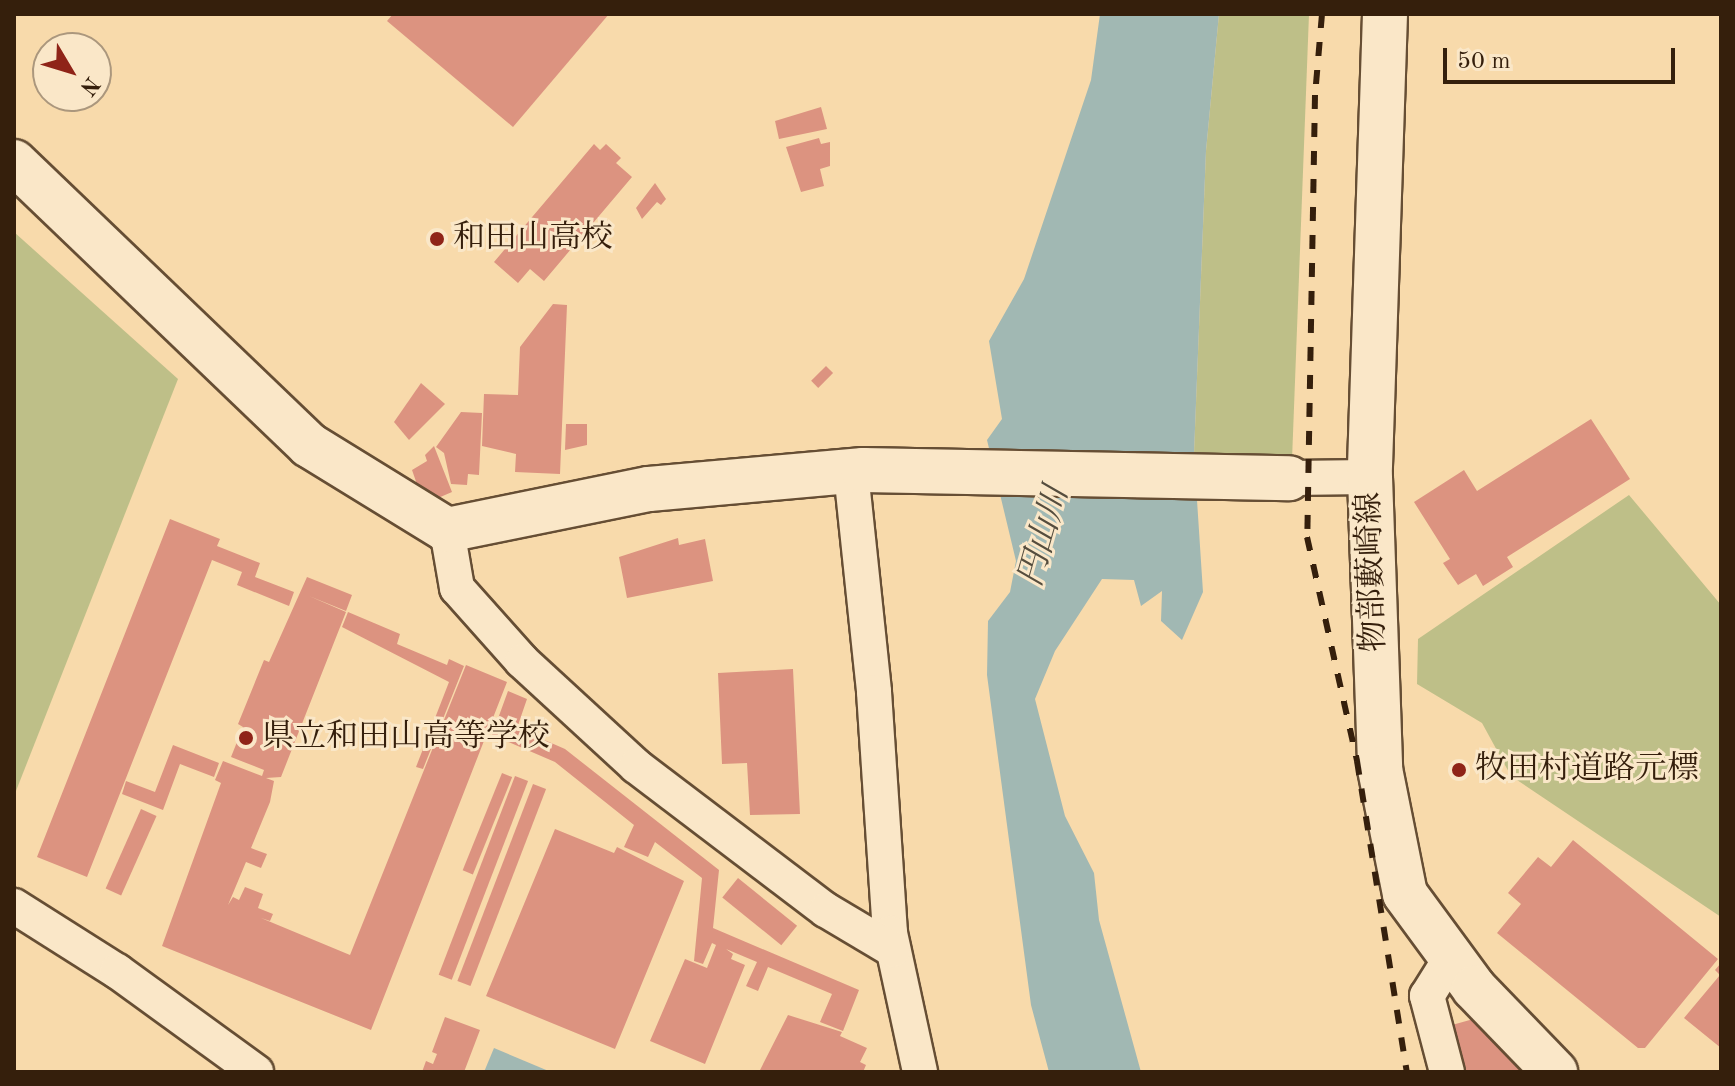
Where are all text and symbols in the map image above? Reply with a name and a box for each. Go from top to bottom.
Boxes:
north arrow [32,32,112,112]
scale bar [1447,32,1679,82]
text: 50 m [1457,50,1511,74]
text: N [75,72,103,99]
place label: 和田山高校 [453,220,613,258]
marker: 和田山高校 [428,230,446,248]
water label: 円山川 [1011,482,1079,592]
street label: 物部藪崎線 [1351,491,1395,653]
place label: 県立和田山高等学校 [262,719,550,757]
marker: 県立和田山高等学校 [237,729,255,747]
place label: 牧田村道路元標 [1475,751,1699,789]
marker: 牧田村道路元標 [1450,761,1468,779]

